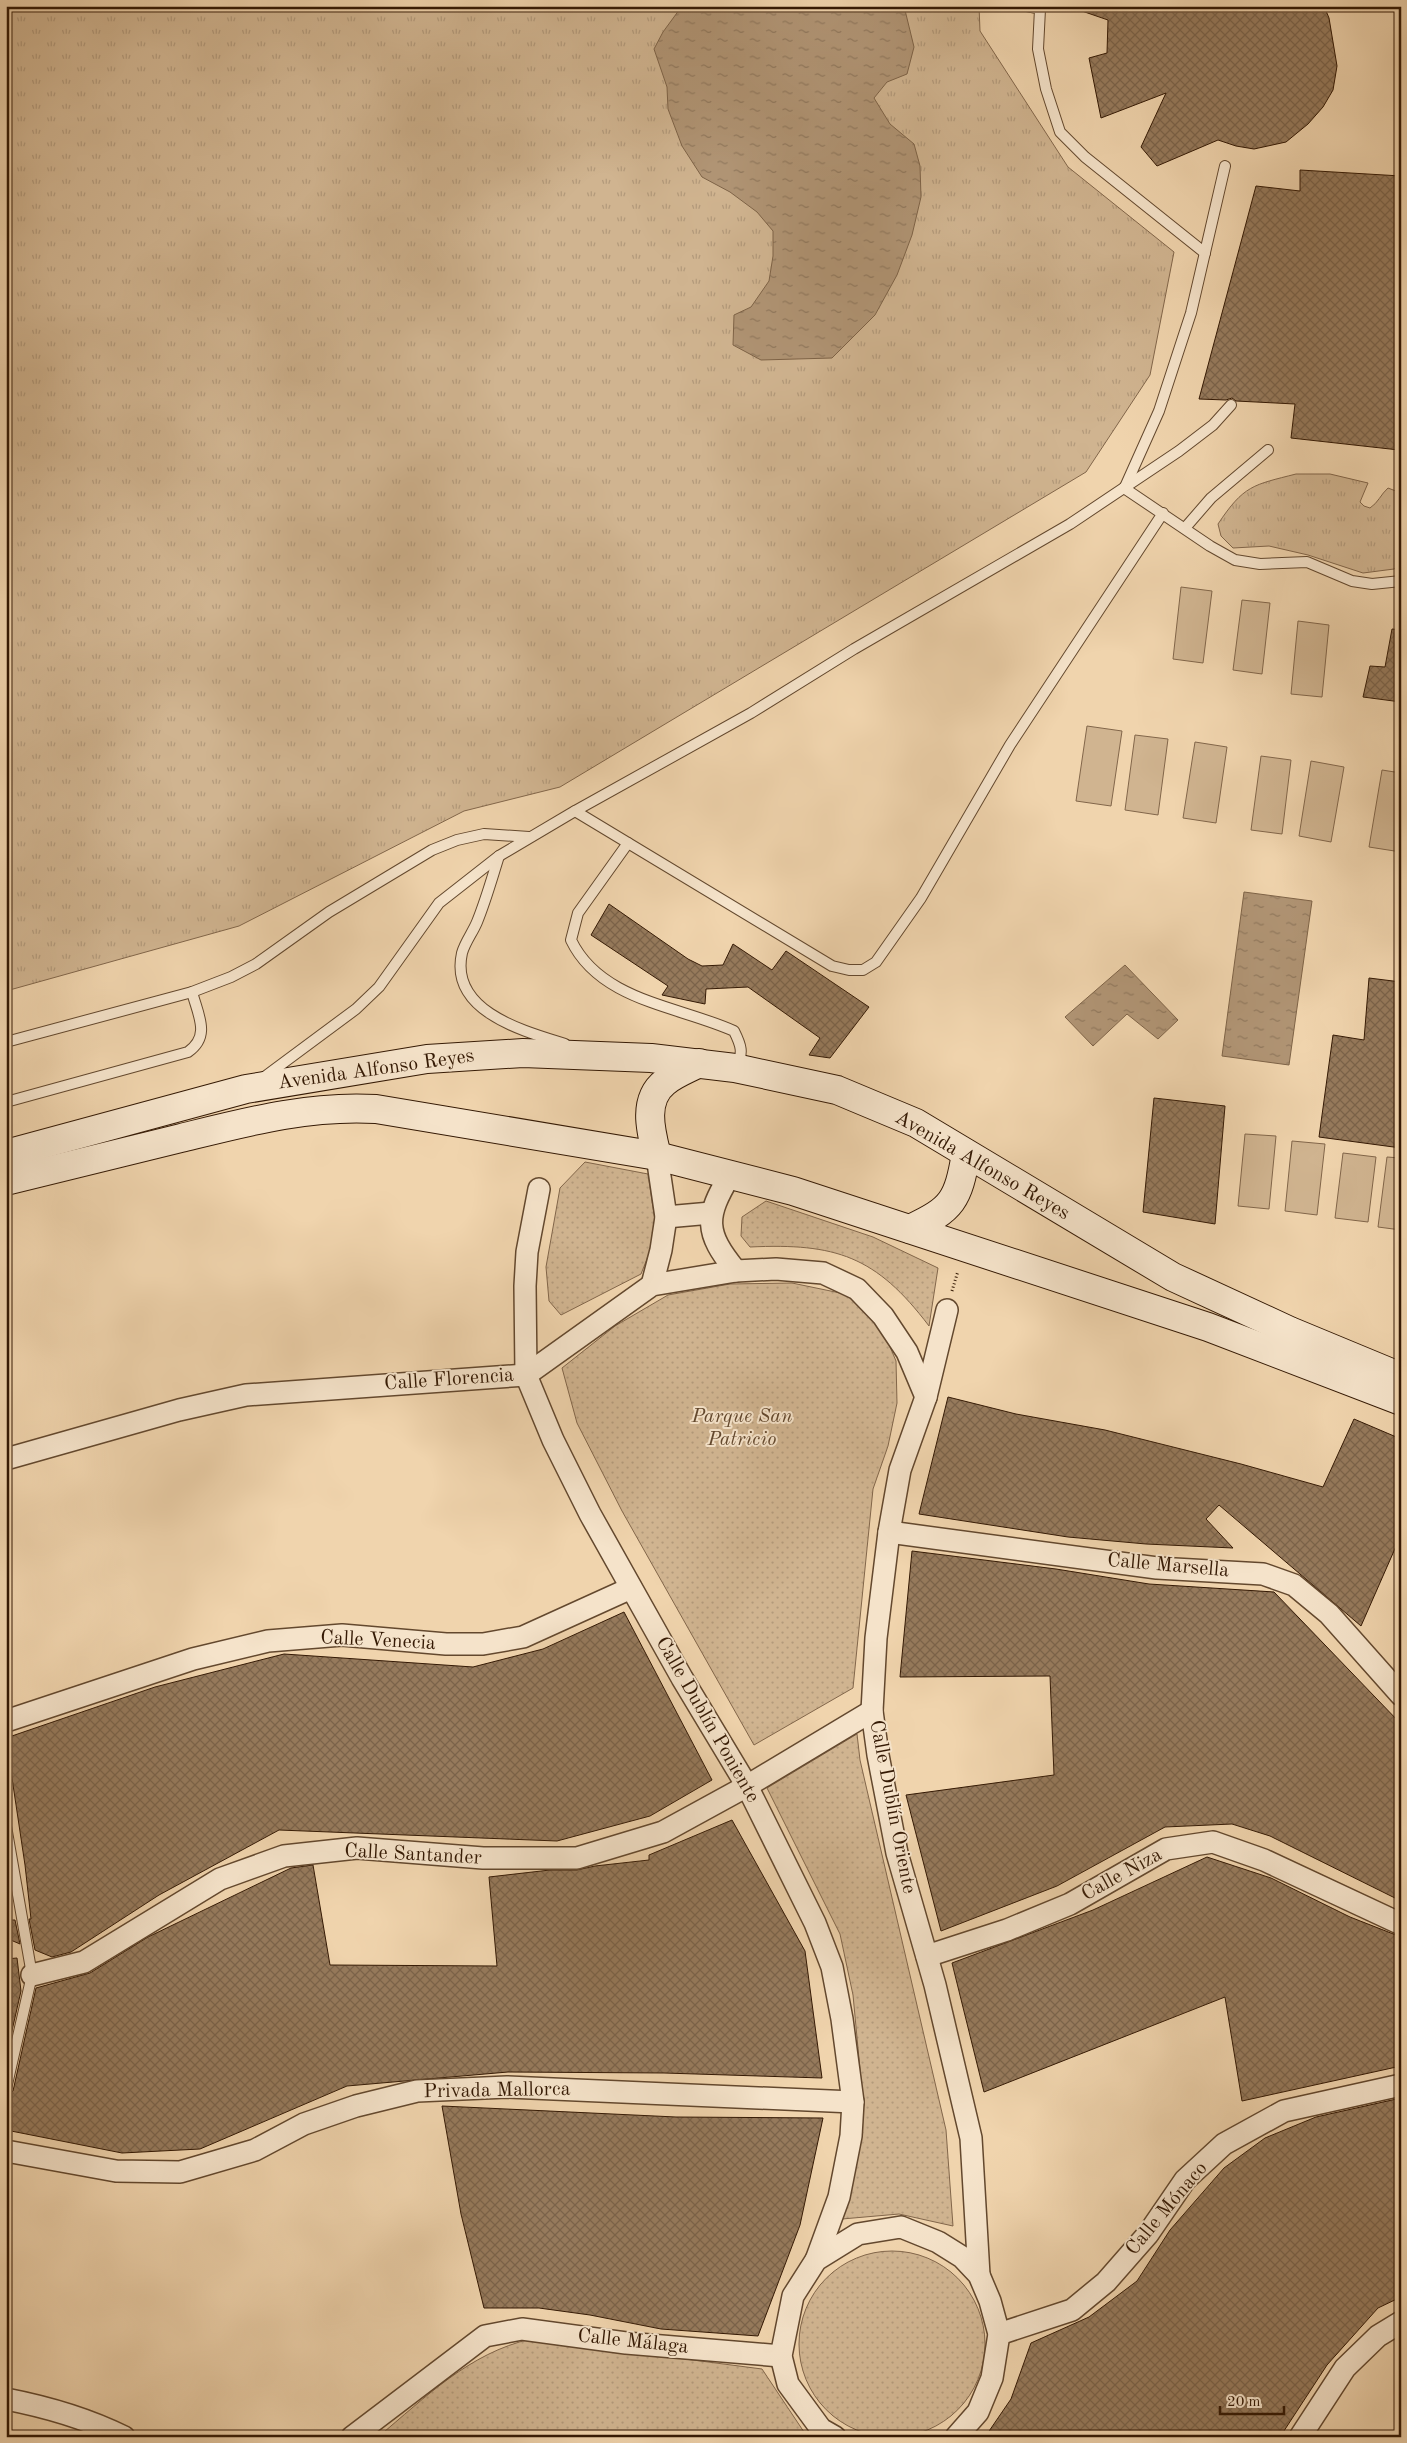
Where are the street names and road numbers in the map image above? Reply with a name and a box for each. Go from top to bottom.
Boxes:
street label: Avenida Alfonso Reyes [276,1046,476,1094]
street label: Avenida Alfonso Reyes [891,1108,1073,1224]
street label: Calle Florencia [383,1365,515,1395]
street label: Calle Marsella [1106,1551,1230,1581]
street label: Calle Venecia [320,1628,436,1654]
street label: Calle Dublín Poniente [651,1634,763,1806]
street label: Calle Dublín Oriente [865,1719,919,1895]
street label: Calle Santander [344,1841,482,1869]
street label: Calle Niza [1079,1845,1166,1905]
street label: Privada Mallorca [423,2080,571,2102]
street label: Calle Mónaco [1122,2159,1212,2259]
street label: Calle Málaga [577,2326,690,2358]

